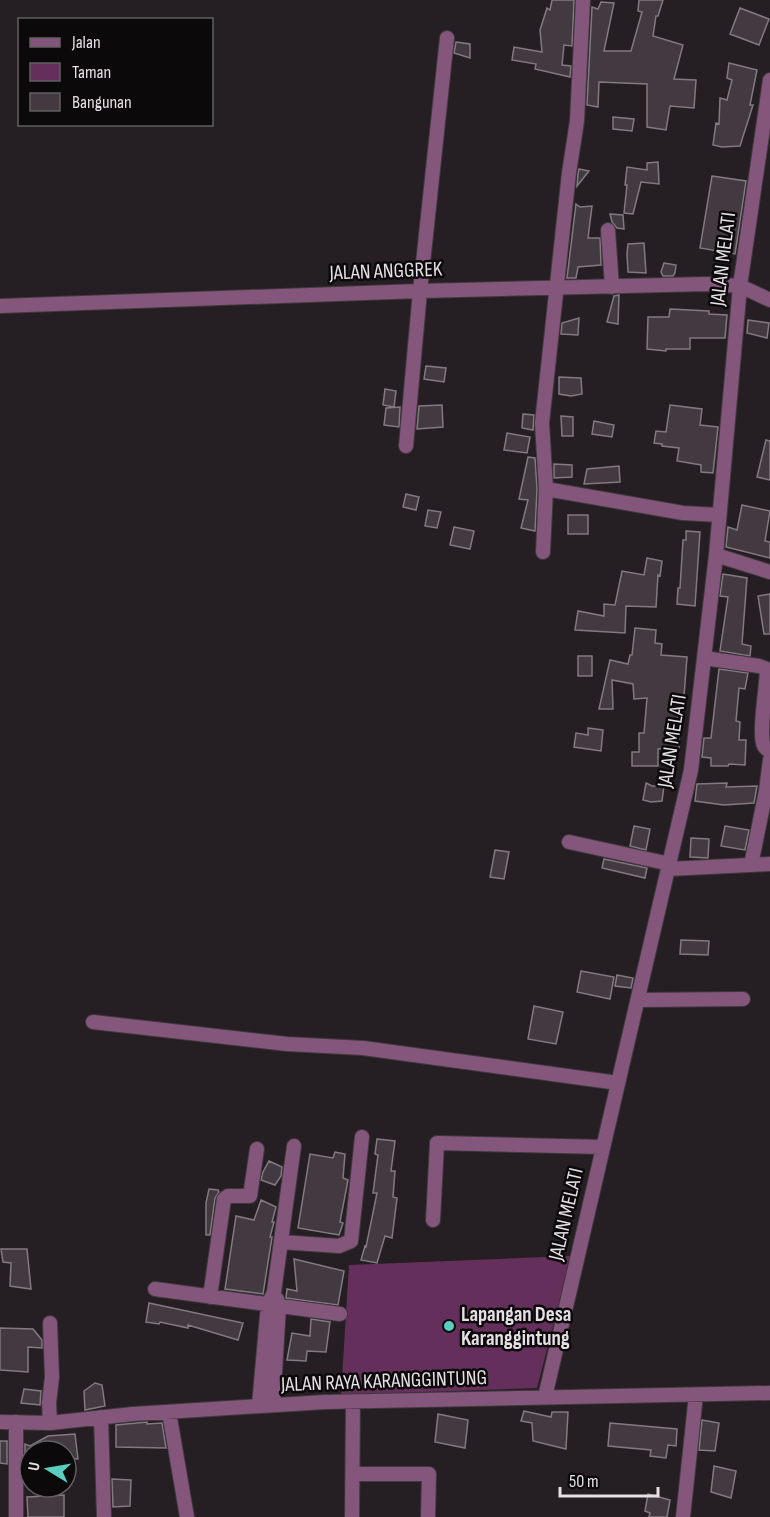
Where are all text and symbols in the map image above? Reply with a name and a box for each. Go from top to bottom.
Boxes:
legend [18,18,213,126]
text: Jalan [71,32,101,53]
text: Taman [72,62,111,83]
text: Bangunan [72,92,132,113]
street label: JALAN MELATI [705,211,741,308]
street label: JALAN ANGGREK [328,257,443,285]
street label: JALAN MELATI [652,692,692,791]
street label: JALAN MELATI [543,1165,589,1264]
place label: Lapangan Desa Karanggintung [461,1302,571,1351]
marker: Lapangan Desa Karanggintung [442,1319,456,1333]
street label: JALAN RAYA KARANGGINTUNG [280,1365,487,1397]
north arrow [18,1439,78,1499]
scale bar [560,1460,658,1498]
text: U [25,1461,45,1472]
text: 50 m [569,1471,599,1492]

